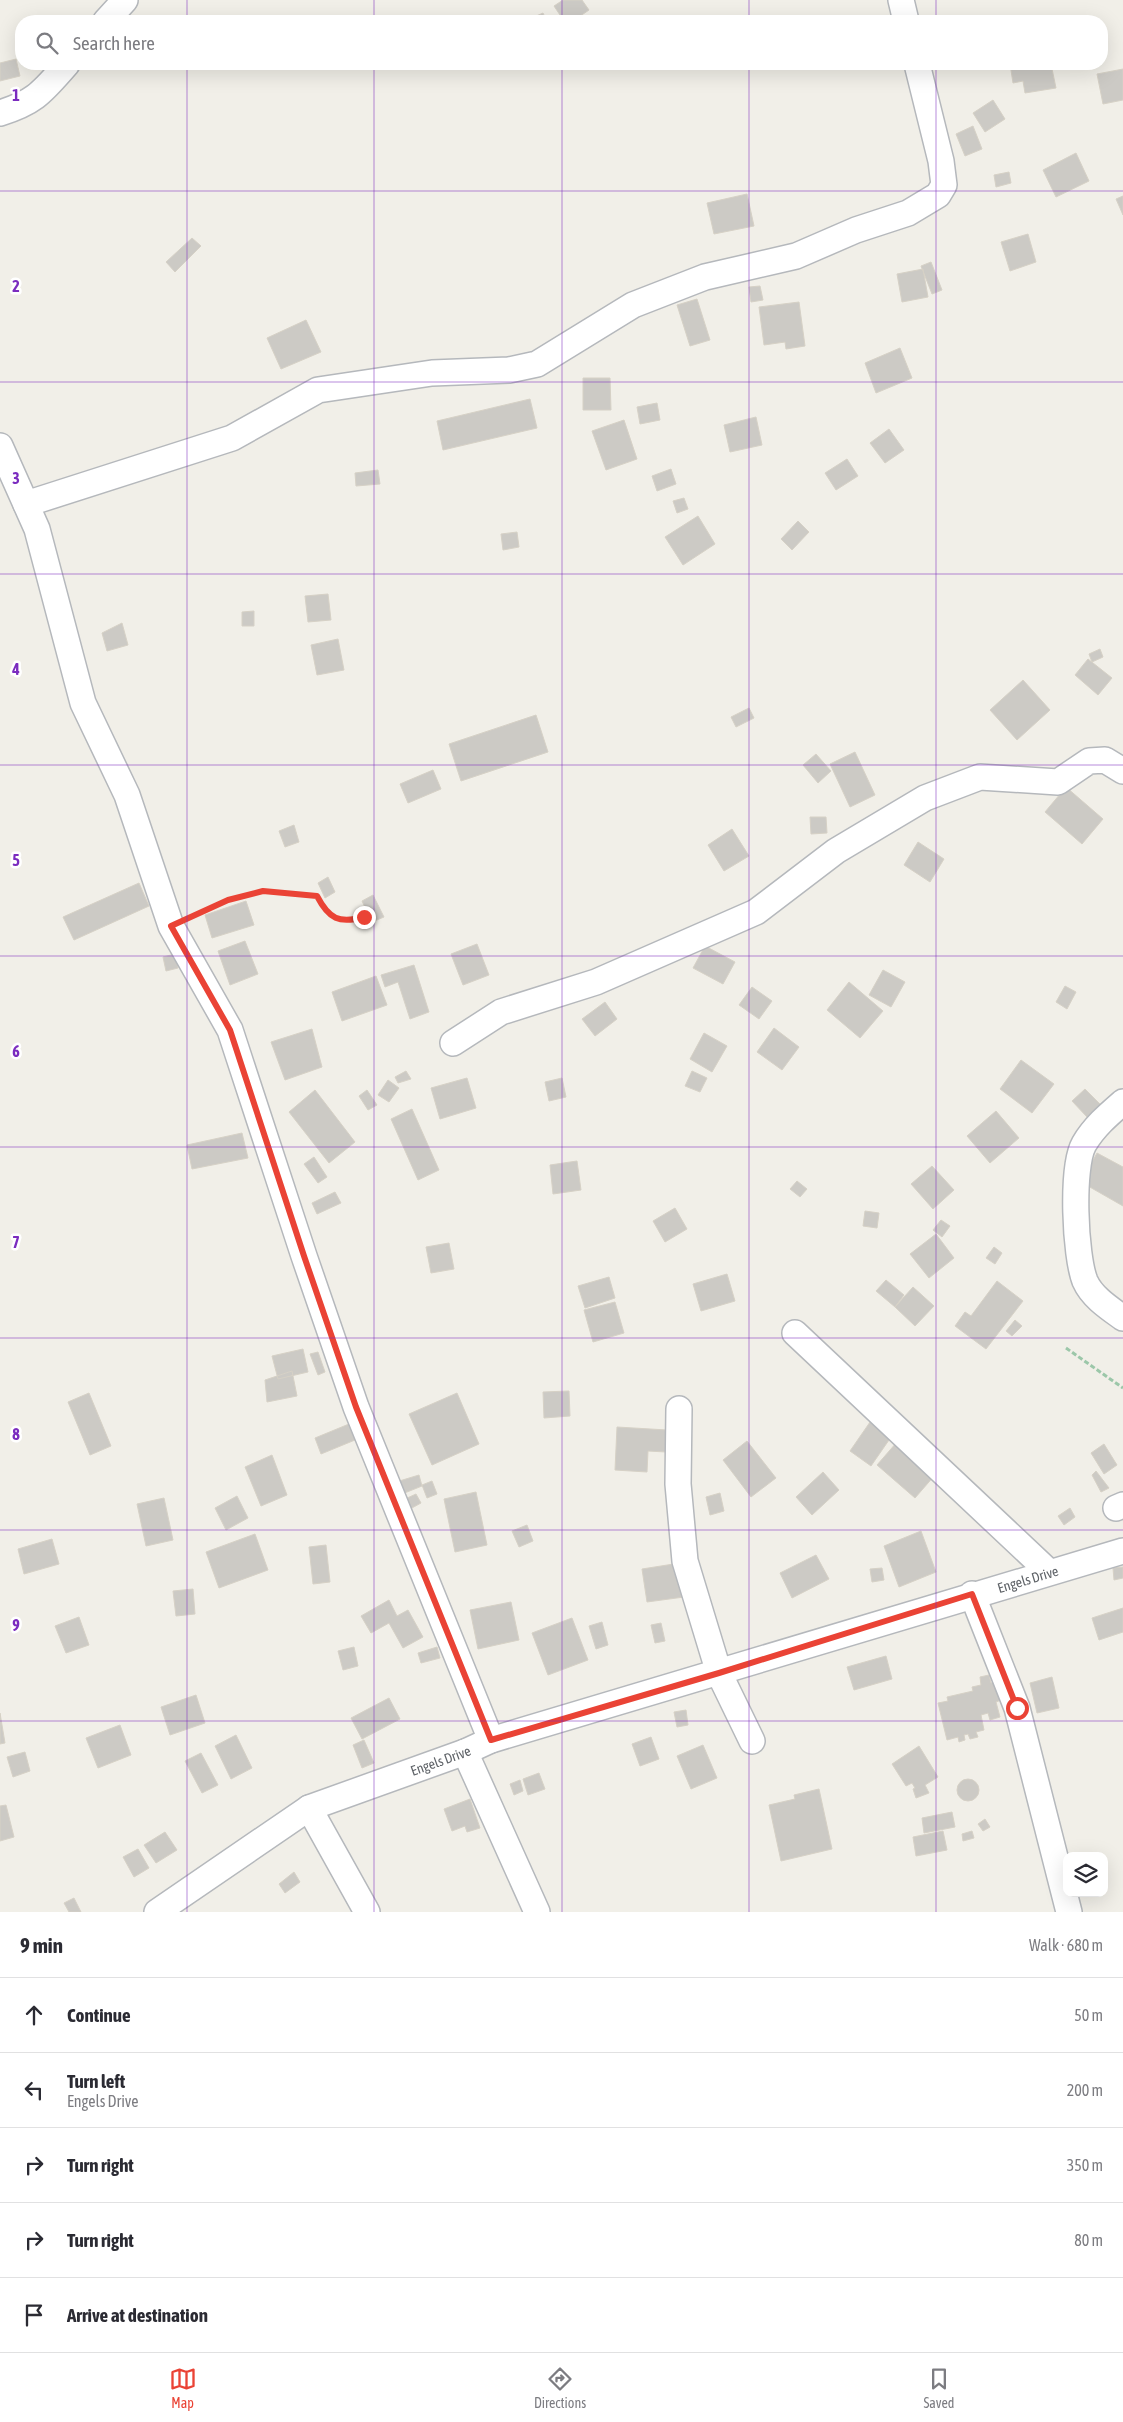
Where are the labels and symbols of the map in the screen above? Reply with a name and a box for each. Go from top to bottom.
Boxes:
text: 1 [12,86,20,104]
text: 2 [12,277,20,295]
text: 3 [12,469,20,487]
text: 4 [11,660,20,678]
text: 5 [12,851,20,869]
route end [353,906,376,929]
text: 6 [12,1042,20,1060]
text: 7 [12,1233,20,1251]
text: 8 [12,1425,20,1443]
street label: Engels Drive [996,1563,1060,1596]
text: 9 [12,1616,20,1634]
route start [1006,1697,1029,1720]
street label: Engels Drive [408,1742,473,1779]

